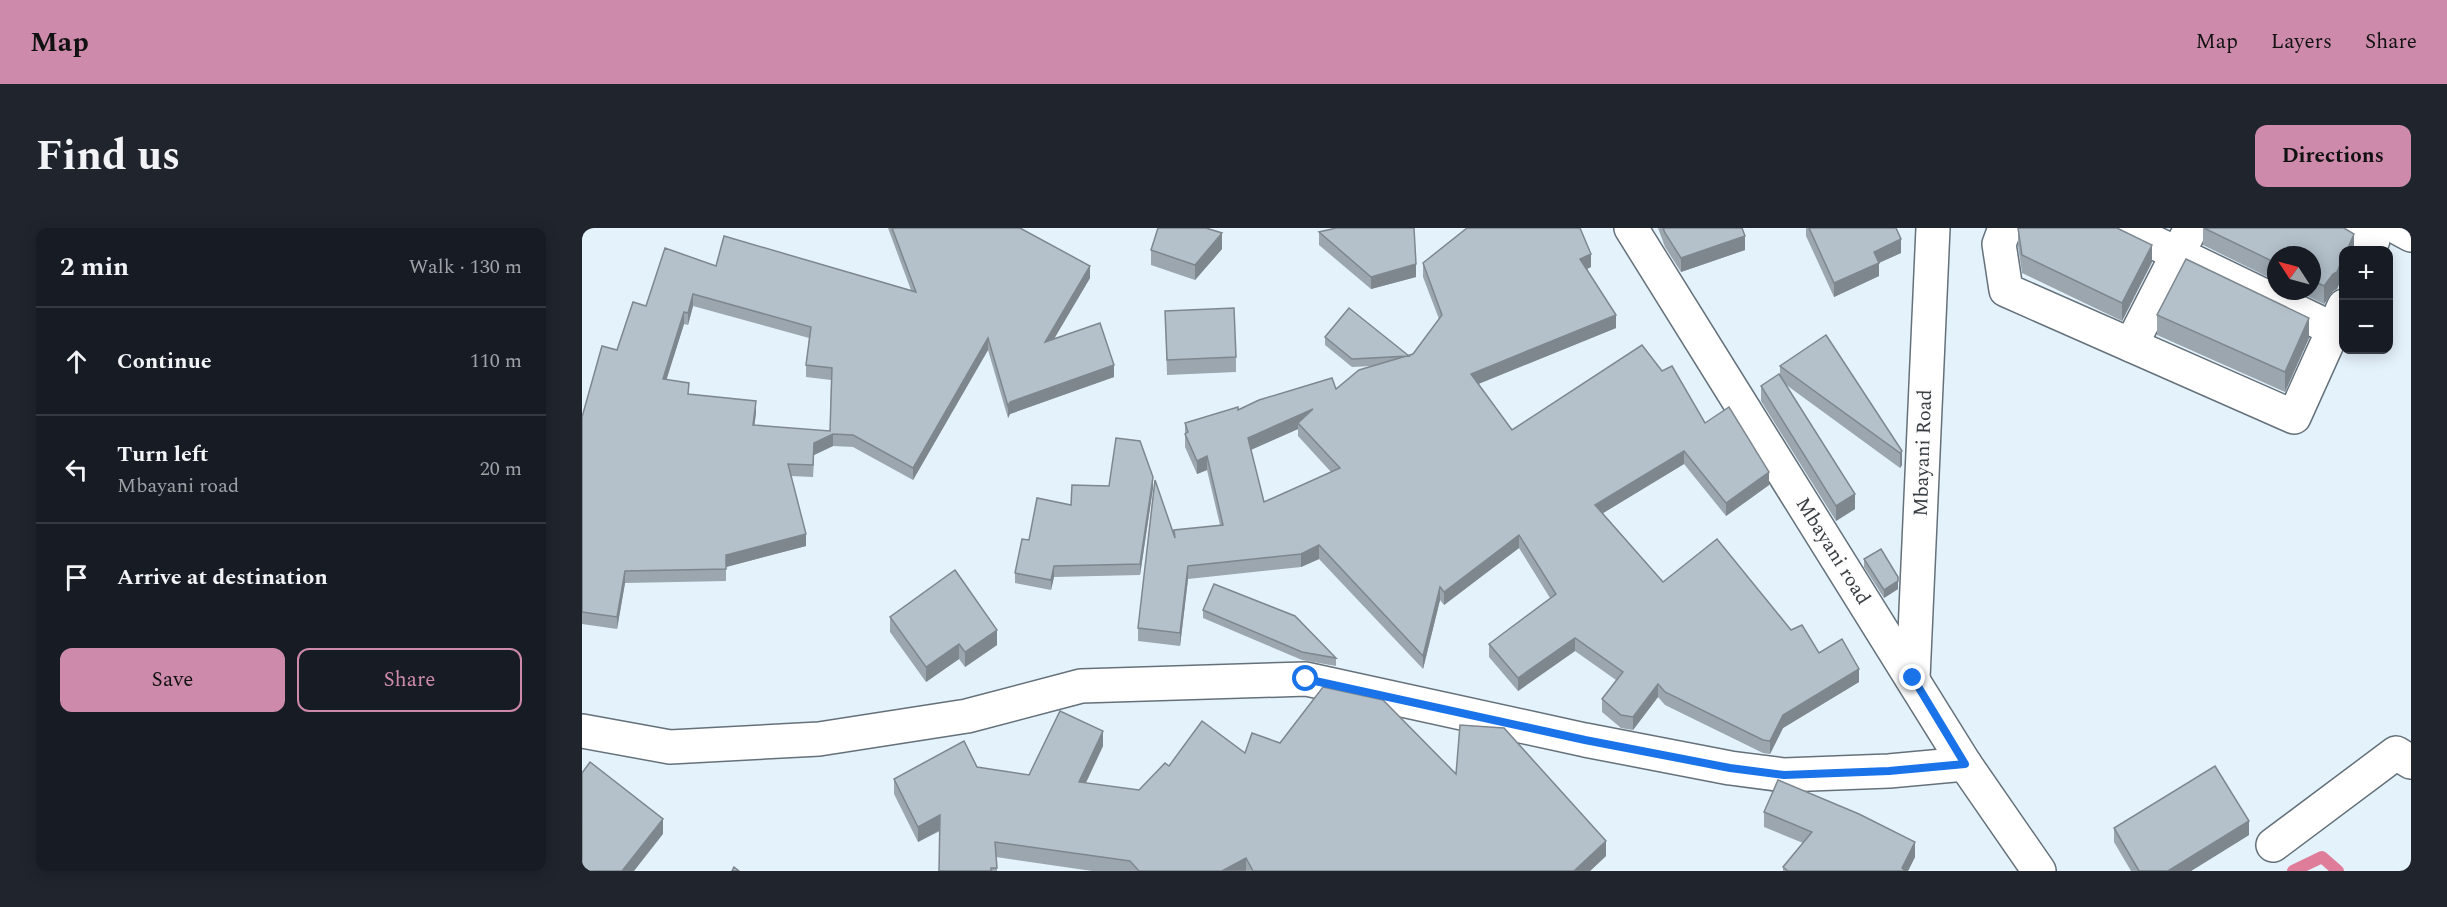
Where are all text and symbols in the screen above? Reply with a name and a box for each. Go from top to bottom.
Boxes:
text: Map [30,21,89,64]
text: Map [2196,26,2238,58]
text: Layers [2271,26,2332,58]
text: Share [2365,26,2417,58]
text: Find us [36,125,180,188]
button: Directions [2255,125,2411,187]
north arrow [2267,246,2321,300]
map controls [2339,246,2393,354]
button: + [2339,246,2393,300]
text: 2 min [60,247,129,287]
text: Walk · 130 m [409,252,522,282]
button: − [2339,300,2393,354]
icon: ahead [60,345,93,378]
text: Continue [117,345,212,378]
text: 110 m [470,346,522,376]
street label: Mbayani Road [1906,389,1940,517]
text: Turn left [117,438,209,471]
icon: left [60,453,93,486]
text: 20 m [480,454,522,484]
text: Mbayani road [117,471,239,501]
street label: Mbayani road [1788,491,1878,611]
icon: arrive [60,561,93,594]
text: Arrive at destination [117,561,328,594]
button: Save [60,648,285,712]
button: Share [297,648,522,712]
route end [1899,664,1925,690]
route start [1292,665,1318,691]

